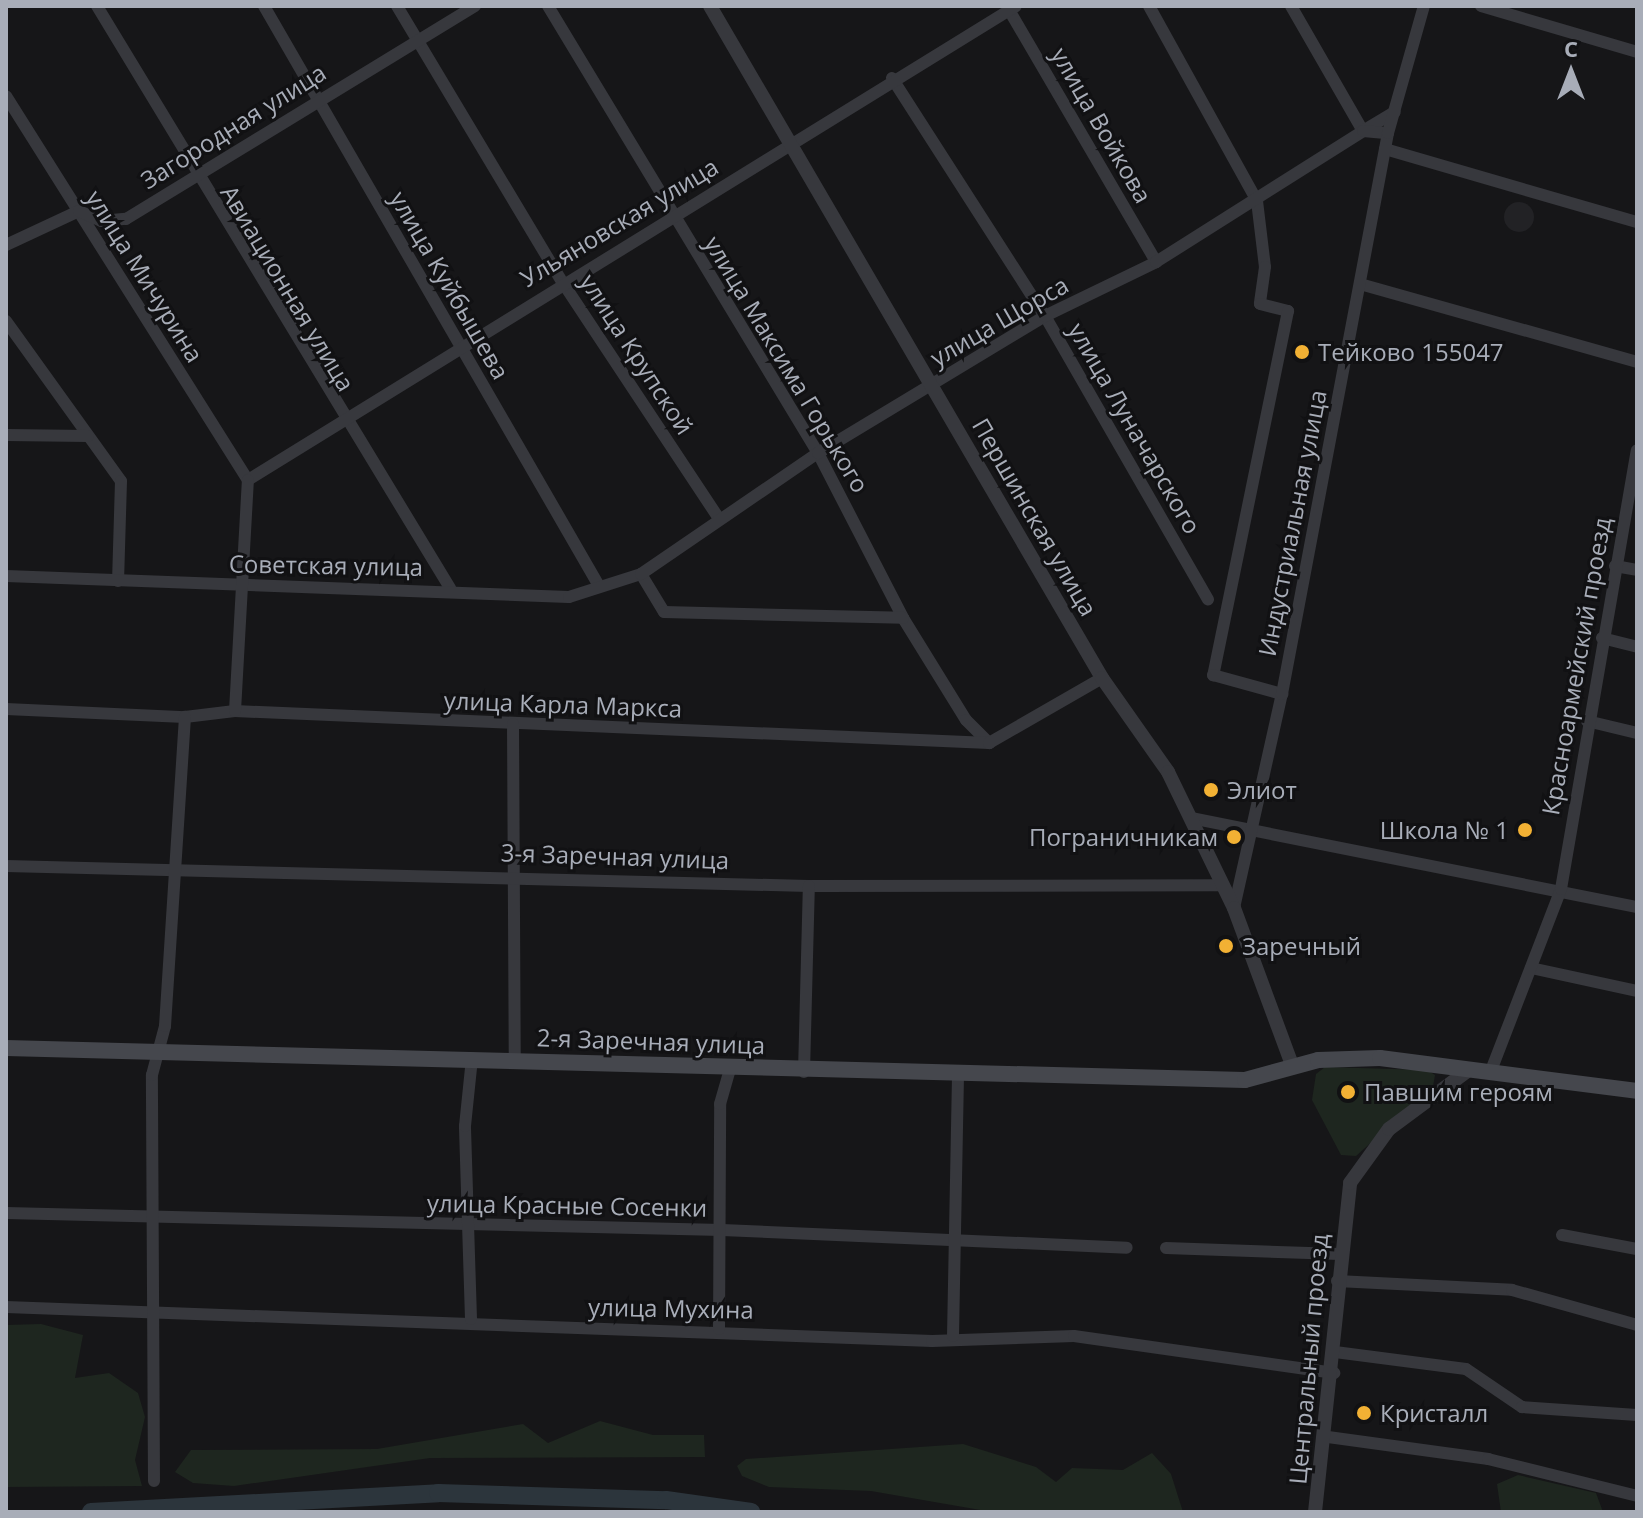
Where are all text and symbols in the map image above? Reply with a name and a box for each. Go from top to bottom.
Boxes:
north arrow [1531,32,1611,112]
text: С [1564,33,1578,63]
street label: улица Войкова [1046,42,1158,208]
street label: Загородная улица [135,57,331,195]
street label: Ульяновская улица [515,152,723,292]
street label: Авиационная улица [215,180,361,396]
street label: улица Мичурина [80,185,210,367]
street label: улица Куйбышева [384,186,516,384]
street label: улица Максима Горького [699,230,875,498]
street label: улица Крупской [574,268,700,440]
street label: улица Щорса [925,270,1073,372]
street label: улица Луначарского [1063,317,1207,539]
place label: Тейково 155047 [1318,338,1504,366]
marker: Тейково 155047 [1293,343,1311,361]
street label: Индустриальная улица [1252,387,1332,659]
street label: Першинская улица [967,413,1103,621]
street label: Красноармейский проезд [1536,515,1616,817]
street label: Советская улица [229,549,423,581]
street label: улица Карла Маркса [443,685,683,723]
place label: Элиот [1227,776,1297,804]
marker: Элиот [1202,781,1220,799]
place label: Школа № 1 [1380,816,1509,844]
marker: Школа № 1 [1516,821,1534,839]
place label: Пограничникам [1029,823,1218,851]
marker: Пограничникам [1225,828,1243,846]
street label: 3-я Заречная улица [500,838,730,874]
place label: Заречный [1242,932,1361,960]
marker: Заречный [1217,937,1235,955]
street label: 2-я Заречная улица [536,1023,766,1059]
place label: Павшим героям [1364,1078,1553,1106]
marker: Павшим героям [1339,1083,1357,1101]
street label: улица Красные Сосенки [427,1188,707,1222]
street label: Центральный проезд [1283,1232,1333,1486]
street label: улица Мухина [588,1292,754,1324]
place label: Кристалл [1380,1399,1488,1427]
marker: Кристалл [1355,1404,1373,1422]

